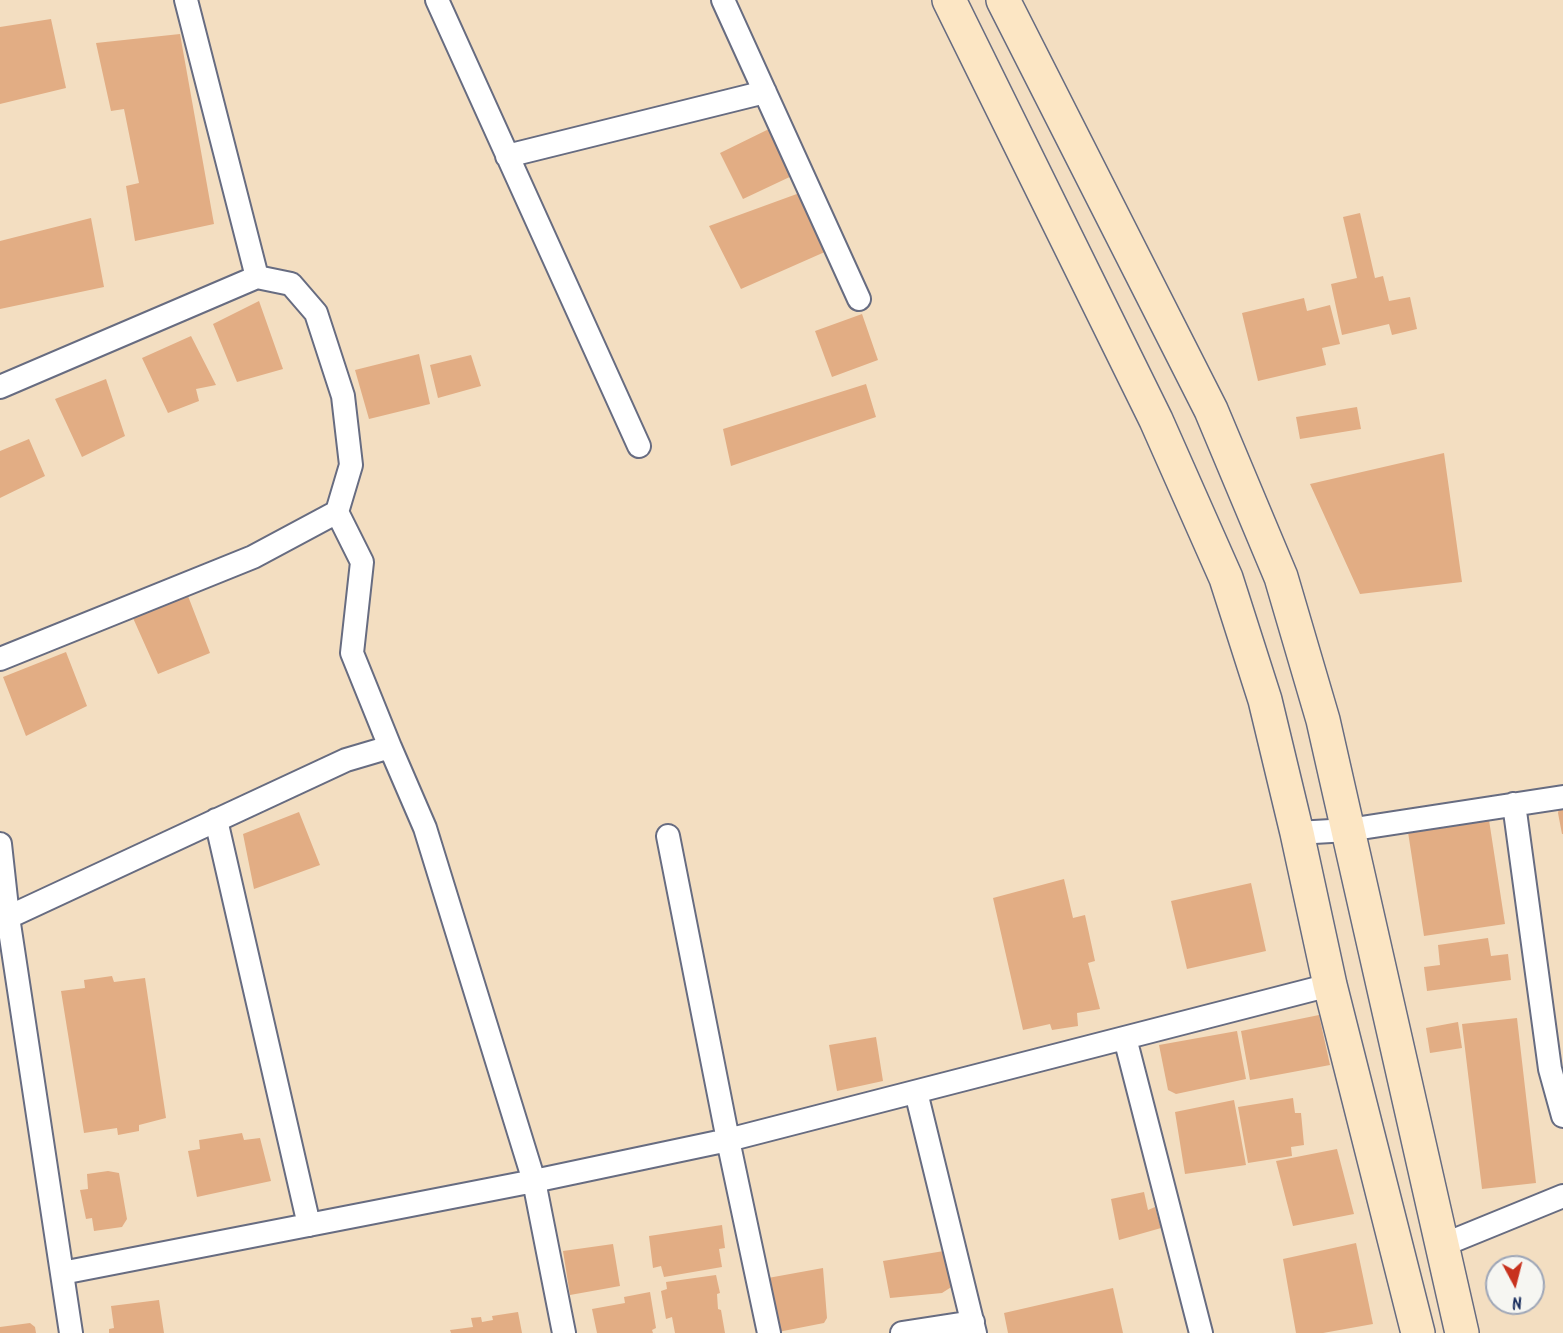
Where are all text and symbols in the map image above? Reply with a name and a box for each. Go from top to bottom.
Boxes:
north arrow [1485,1255,1545,1315]
text: N [1510,1288,1524,1314]

